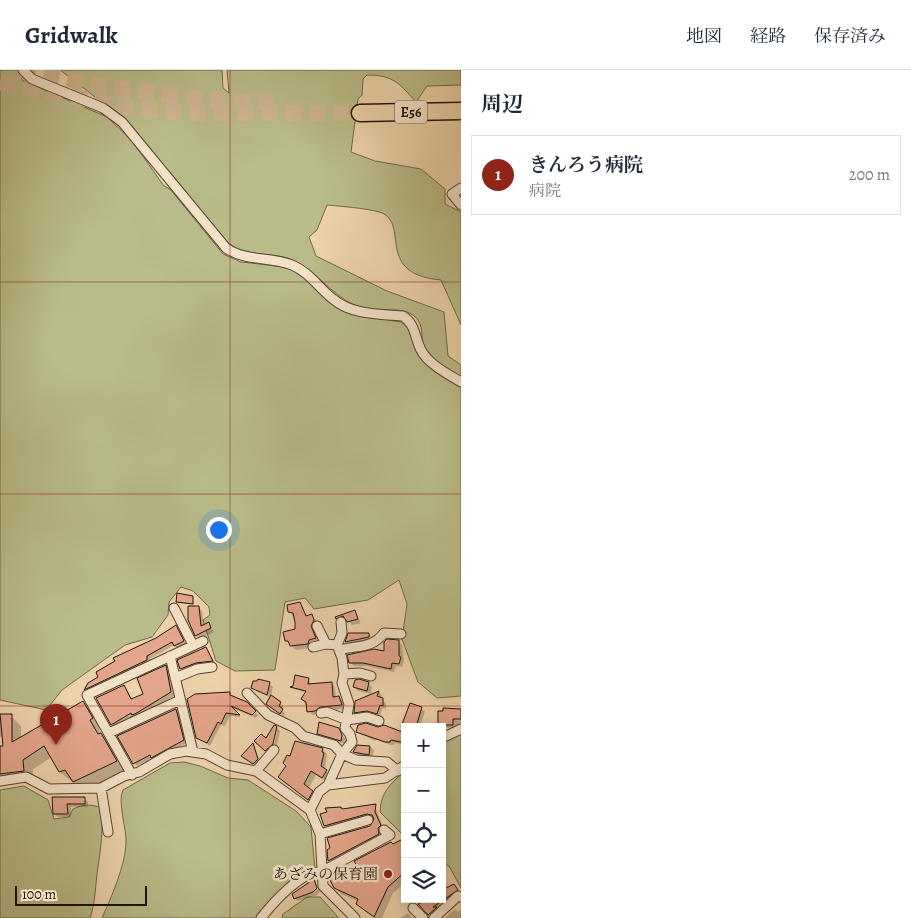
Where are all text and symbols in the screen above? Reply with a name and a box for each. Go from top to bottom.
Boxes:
text: Gridwalk [25,19,118,51]
text: 地図 [686,24,722,48]
text: 経路 [750,24,786,48]
text: 保存済み [814,24,886,48]
text: 周辺 [481,90,523,118]
road number: E56 [395,101,427,124]
text: きんろう病院 [529,152,643,178]
text: 1 [495,164,501,186]
text: 200 m [849,164,890,186]
text: 病院 [529,180,561,202]
your location [206,517,232,543]
pin: 1 [40,704,72,745]
map controls [401,723,446,903]
button: + [401,723,446,768]
button: − [401,768,446,813]
button: locate [401,813,446,858]
button: layers [401,858,446,903]
place label: あざみの保育園 [273,864,378,884]
marker: あざみの保育園 [382,868,394,880]
scale bar [15,883,148,906]
text: 100 m [22,885,56,904]

